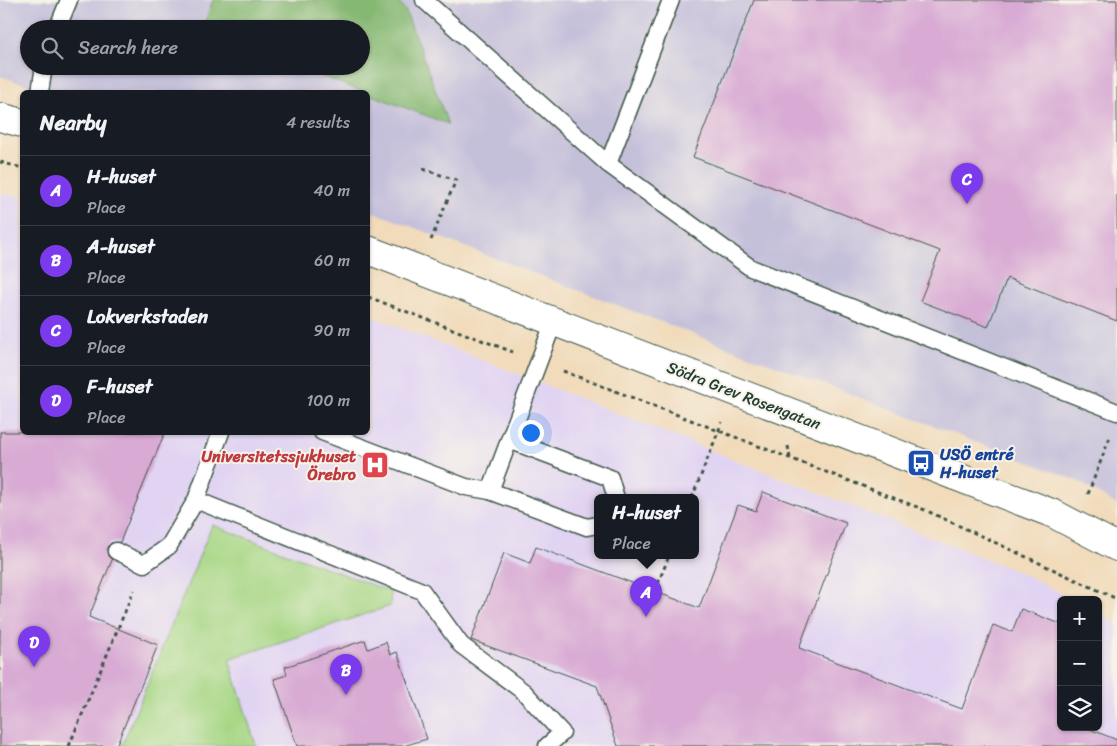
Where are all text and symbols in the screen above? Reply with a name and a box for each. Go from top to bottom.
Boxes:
search box [20,20,370,75]
text: Search here [78,31,178,64]
icon: search [38,34,66,62]
text: Nearby [40,104,106,142]
text: 4 results [286,108,350,137]
text: H-huset [87,160,156,193]
pin: C [951,163,983,204]
text: A [51,176,61,205]
text: 40 m [313,176,350,205]
text: Place [87,193,126,222]
text: A-huset [87,230,155,263]
text: B [51,246,61,275]
text: 60 m [314,246,350,275]
text: Place [87,263,126,292]
text: Lokverkstaden [87,300,208,333]
text: C [51,316,61,345]
text: 90 m [314,316,350,345]
text: Place [87,333,126,362]
street label: Södra Grev Rosengatan [662,353,826,438]
text: F-huset [87,370,152,403]
text: D [51,386,61,415]
text: 100 m [306,386,350,415]
text: Place [87,403,126,432]
your location [518,420,544,446]
place label: USÖ entré H-huset [939,440,1015,487]
place label: Universitetssjukhuset Örebro [202,442,357,489]
bus stop icon: USÖ entré H-huset [906,448,936,478]
hospital icon: Universitetssjukhuset Örebro [360,450,390,480]
popup [594,494,699,559]
text: H-huset [612,496,681,529]
text: Place [612,529,651,558]
pin: A [630,576,662,617]
map controls [1057,596,1102,731]
button: + [1057,596,1102,641]
pin: D [18,626,50,667]
button: − [1057,641,1102,686]
pin: B [330,654,362,695]
button: layers [1057,686,1102,731]

